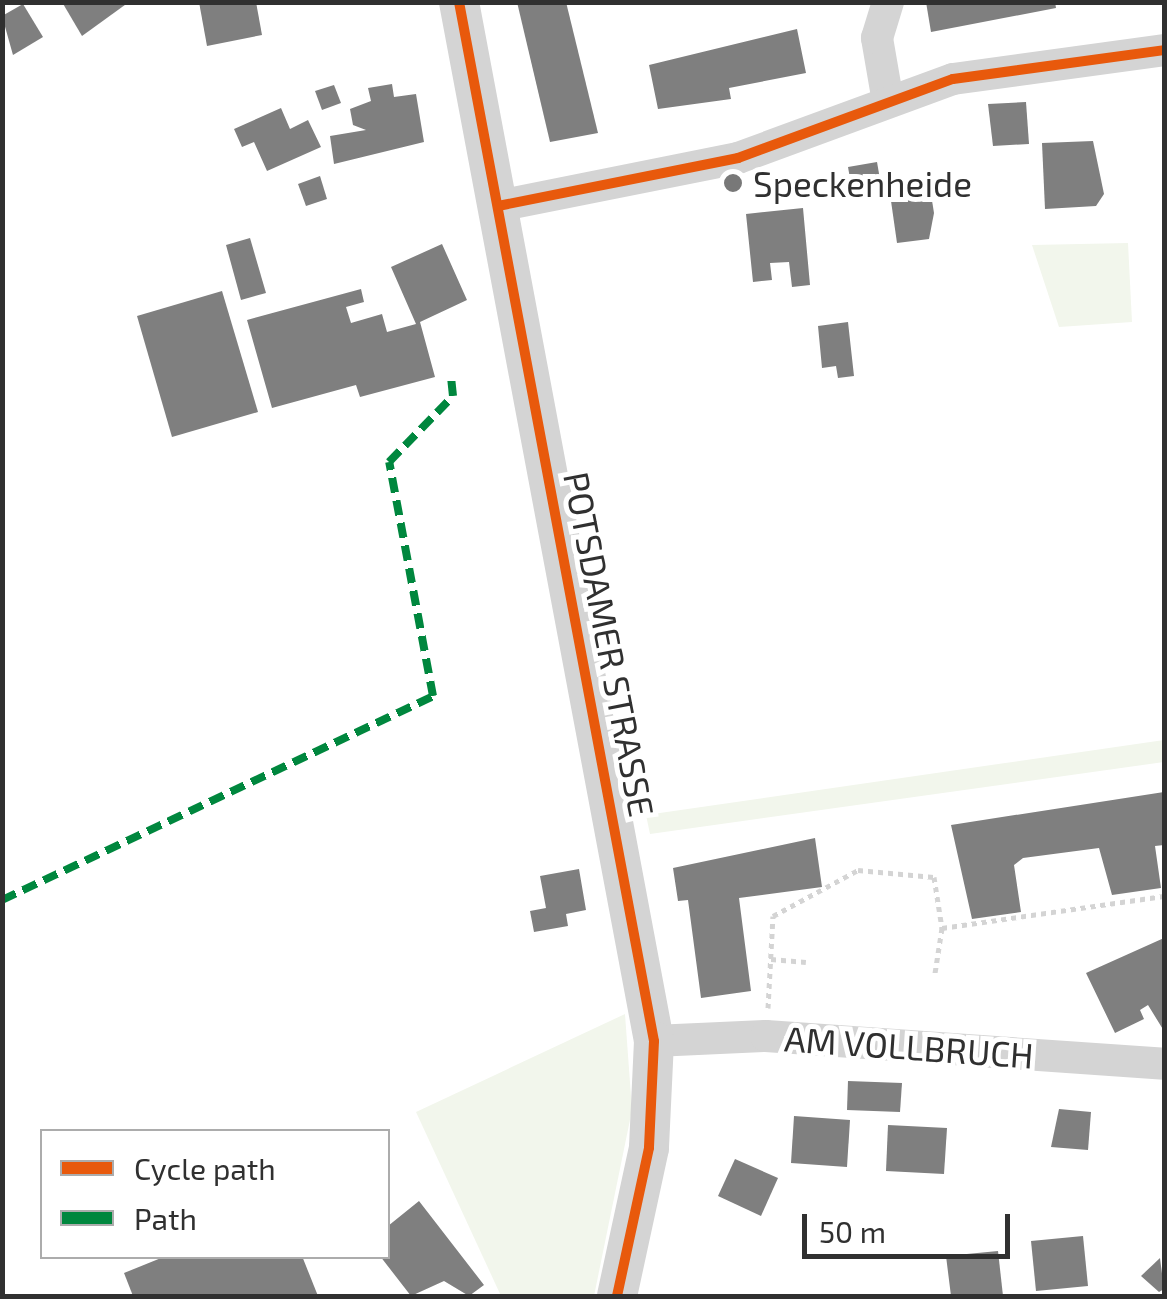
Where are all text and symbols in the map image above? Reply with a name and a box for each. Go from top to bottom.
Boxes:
place label: Speckenheide [753,162,972,204]
marker: Speckenheide [722,172,744,194]
street label: POTSDAMER STRASSE [556,468,664,820]
street label: AM VOLLBRUCH [782,1016,1036,1076]
legend [40,1129,390,1259]
text: Cycle path [134,1150,276,1186]
scale bar [807,1194,1014,1256]
text: Path [134,1200,197,1236]
text: 50 m [819,1213,886,1249]

